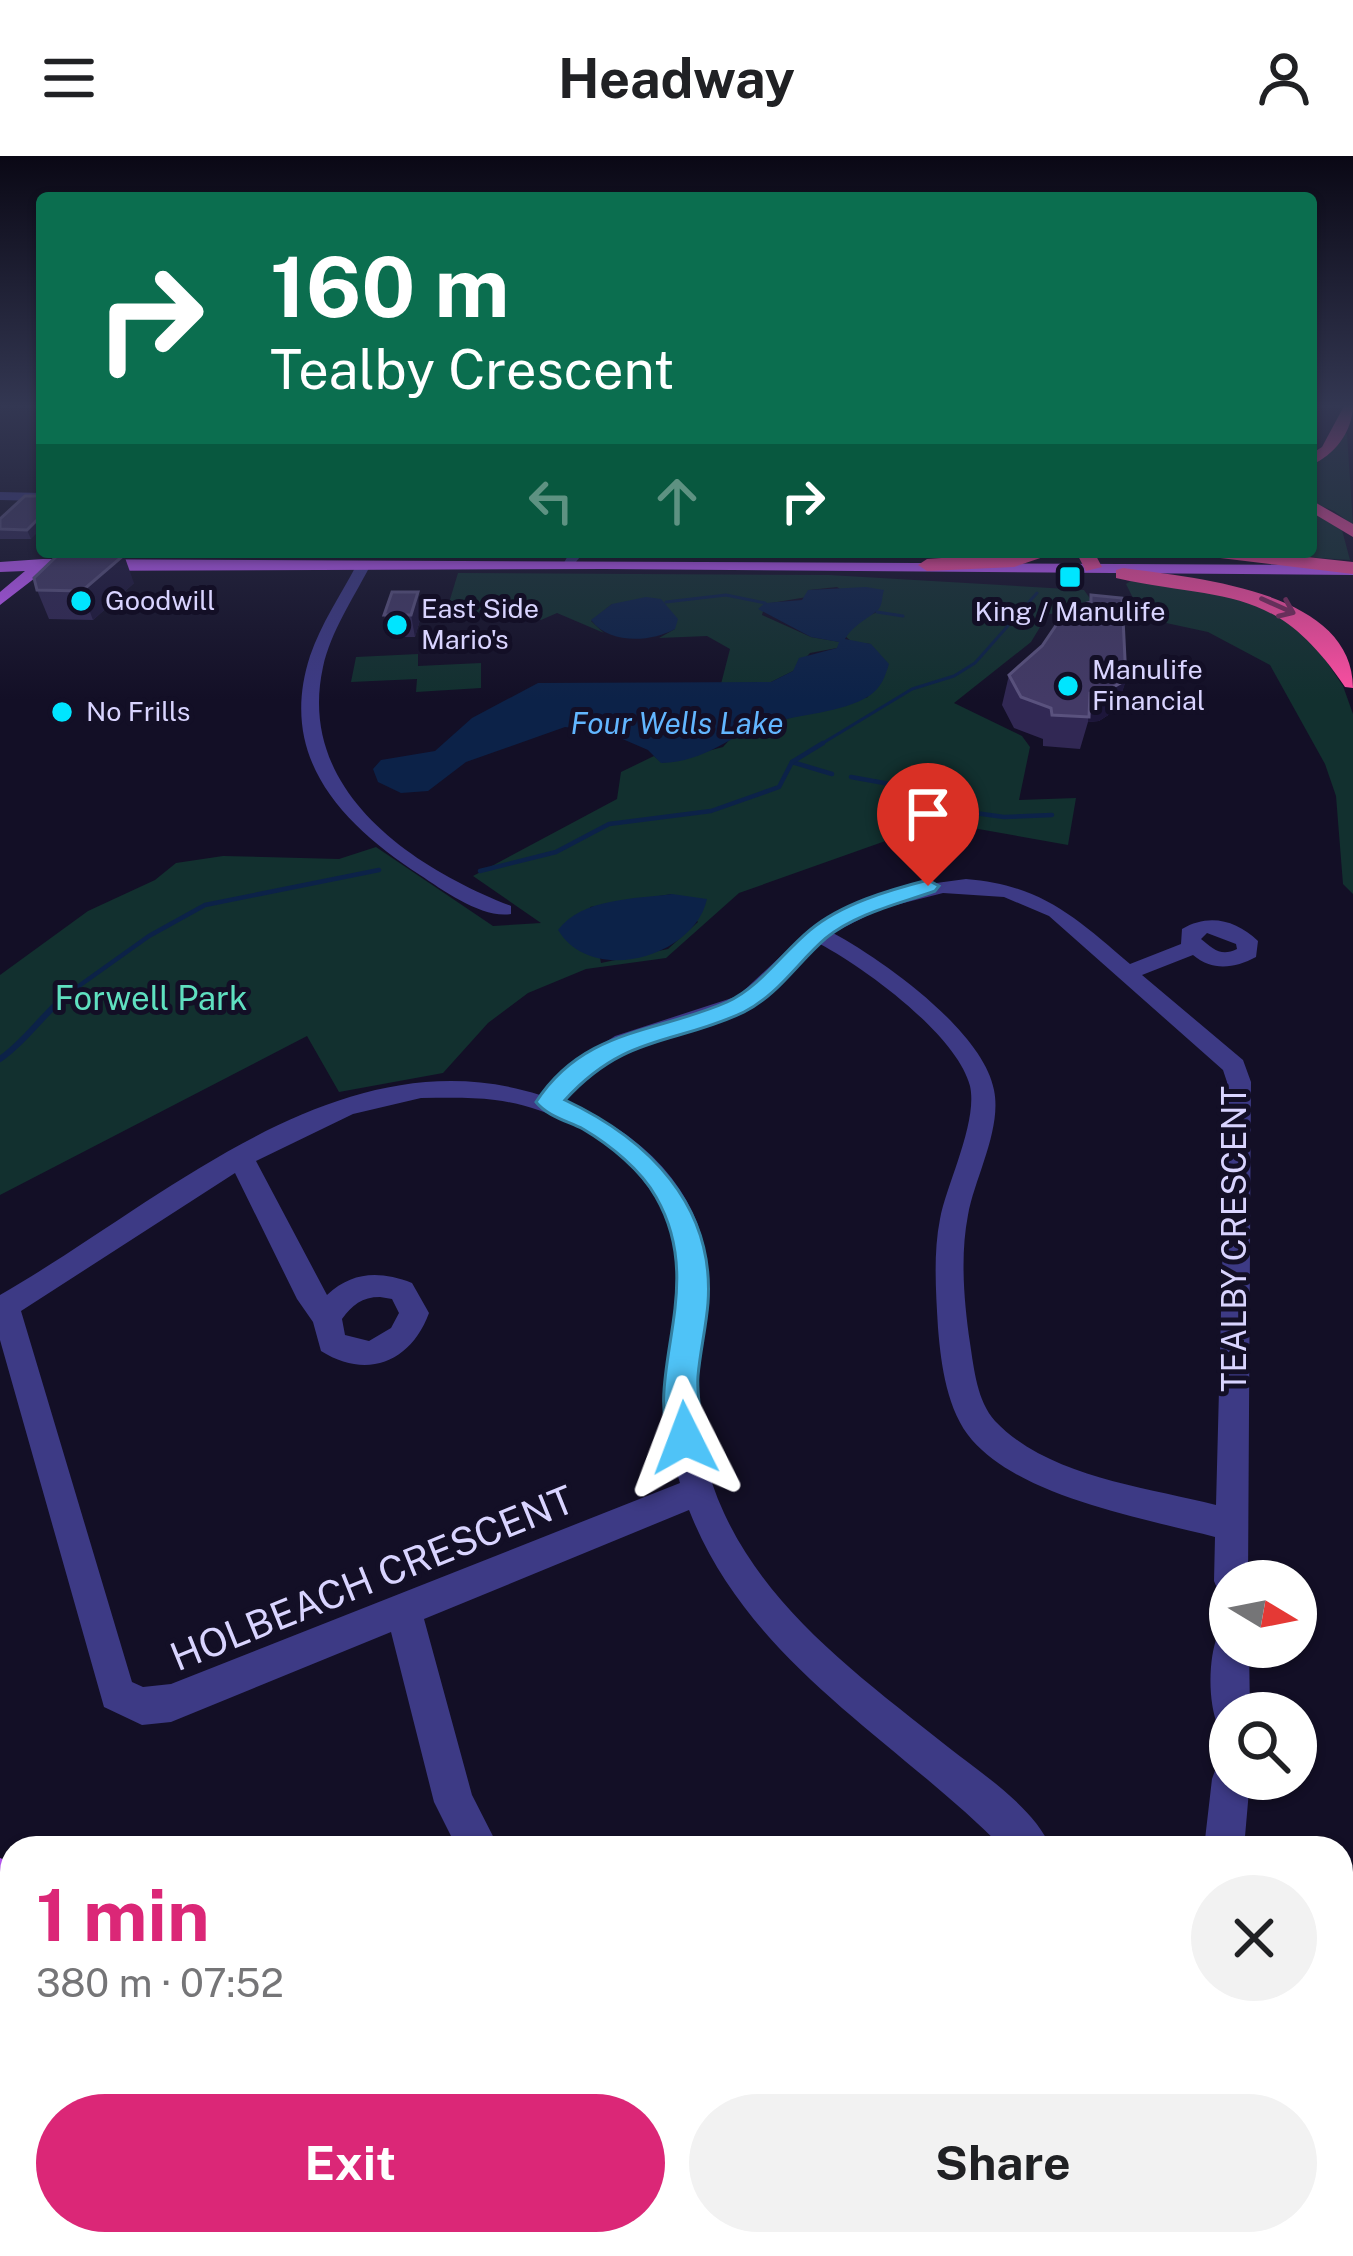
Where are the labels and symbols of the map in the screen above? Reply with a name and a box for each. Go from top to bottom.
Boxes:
marker: King / Manulife [1057,564,1083,590]
place label: Goodwill [105,584,215,616]
marker: Goodwill [68,588,94,614]
place label: East Side Mario's [421,592,539,655]
place label: King / Manulife [975,595,1165,627]
one-way arrow [1259,596,1295,618]
marker: East Side Mario's [384,612,410,638]
place label: Manulife Financial [1092,653,1205,716]
marker: Manulife Financial [1055,673,1081,699]
place label: No Frills [86,695,191,727]
marker: No Frills [49,699,75,725]
water label: Four Wells Lake [571,705,783,741]
pin [877,763,979,886]
park label: Forwell Park [54,979,248,1017]
street label: TEALBY CRESCENT [1215,1086,1253,1392]
position arrow [622,1375,748,1501]
street label: HOLBEACH CRESCENT [164,1476,580,1680]
north arrow [1209,1560,1317,1668]

